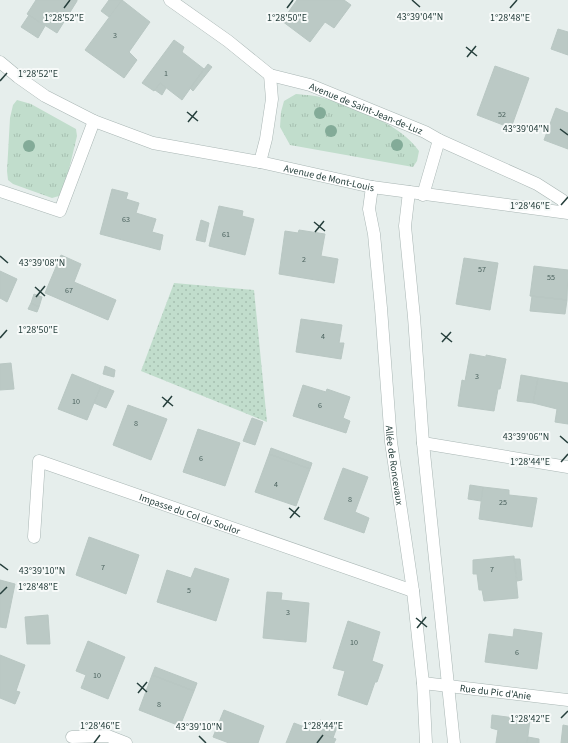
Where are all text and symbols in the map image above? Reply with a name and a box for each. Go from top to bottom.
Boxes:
text: 43°39'04"N [397,10,443,24]
text: 1°28'52"E [44,11,84,25]
text: 1°28'50"E [267,11,307,25]
text: 1°28'48"E [490,11,530,25]
house number: 3 [113,30,117,41]
text: 1°28'52"E [18,67,58,81]
house number: 1 [164,68,168,79]
street label: Avenue de Saint-Jean-de-Luz [307,79,425,138]
house number: 52 [498,109,506,120]
text: 43°39'04"N [503,122,549,136]
street label: Avenue de Mont-Louis [282,162,375,195]
text: 1°28'46"E [510,199,550,213]
house number: 63 [122,214,130,225]
house number: 61 [222,229,230,240]
house number: 2 [302,254,306,265]
text: 43°39'08"N [19,256,65,270]
house number: 57 [478,264,486,275]
house number: 55 [547,272,555,283]
house number: 67 [65,285,73,296]
text: 1°28'50"E [18,323,58,337]
house number: 4 [321,331,325,342]
house number: 3 [475,371,479,382]
house number: 10 [72,396,80,407]
house number: 6 [318,400,322,411]
house number: 8 [134,418,138,429]
street label: Allée de Roncevaux [382,425,406,507]
text: 43°39'06"N [503,430,549,444]
house number: 6 [199,453,203,464]
text: 1°28'44"E [510,455,550,469]
house number: 4 [274,479,278,490]
street label: Impasse du Col du Soulor [137,490,243,539]
house number: 8 [348,494,352,505]
house number: 25 [499,497,507,508]
house number: 7 [101,562,105,573]
text: 43°39'10"N [19,564,65,578]
house number: 7 [490,564,494,575]
text: 1°28'48"E [18,580,58,594]
house number: 5 [187,585,191,596]
house number: 3 [286,607,290,618]
house number: 10 [350,637,358,648]
house number: 6 [515,647,519,658]
house number: 10 [93,670,101,681]
street label: Rue du Pic d'Anie [459,681,532,704]
house number: 8 [157,699,161,710]
text: 1°28'42"E [510,712,550,726]
text: 1°28'46"E [80,719,120,733]
text: 1°28'44"E [303,719,343,733]
text: 43°39'10"N [176,720,222,734]

